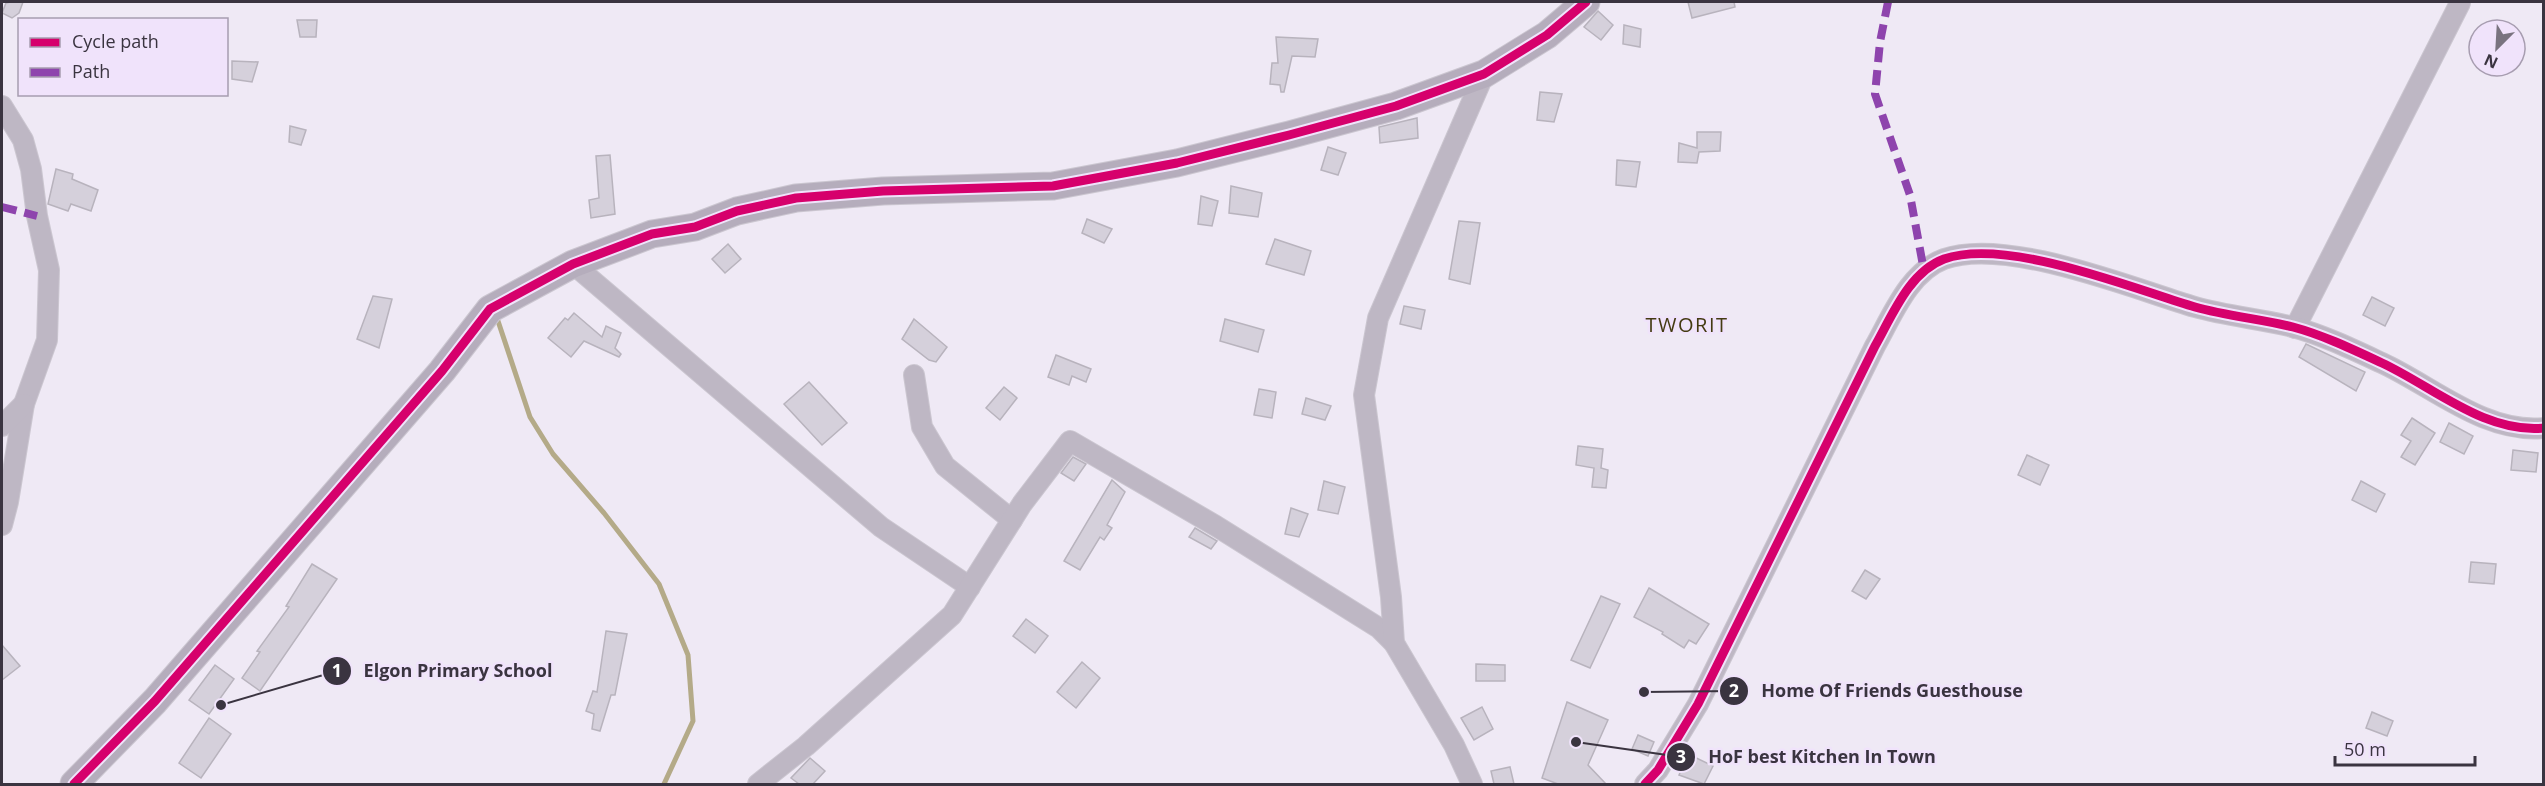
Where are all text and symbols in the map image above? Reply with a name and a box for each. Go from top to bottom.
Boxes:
legend [18,18,228,96]
north arrow [2467,18,2527,78]
text: Cycle path [72,29,159,53]
text: N [2480,49,2501,74]
text: Path [72,59,110,83]
district label: TWORIT [1646,311,1728,338]
callout: Elgon Primary School [322,653,565,689]
text: 1 [332,658,342,682]
text: Elgon Primary School [364,658,552,682]
callout: Home Of Friends Guesthouse [1719,673,2035,709]
text: 2 [1729,678,1739,702]
text: Home Of Friends Guesthouse [1761,678,2023,702]
scale bar [2335,729,2474,767]
text: 50 m [2344,737,2386,761]
callout: HoF best Kitchen In Town [1666,739,1948,775]
text: 3 [1676,744,1686,768]
text: HoF best Kitchen In Town [1708,744,1936,768]

